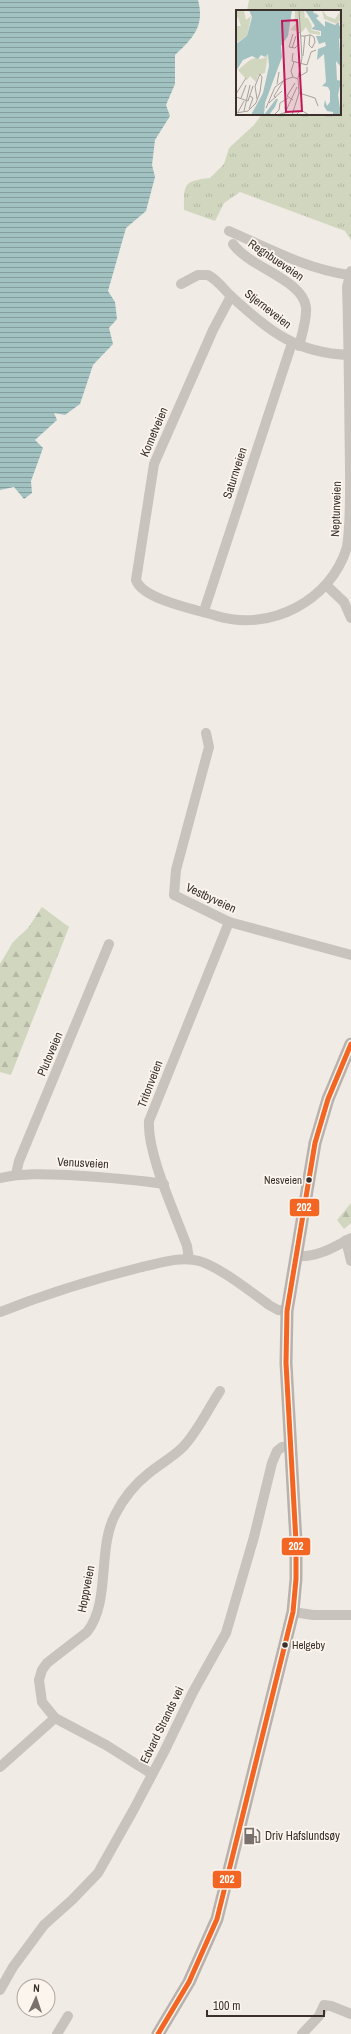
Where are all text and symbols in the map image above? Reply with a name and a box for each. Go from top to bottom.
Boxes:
inset map [236,10,341,115]
street label: Regnbueveien [245,235,307,285]
street label: Stjerneveien [241,286,295,332]
street label: Kometveien [136,405,172,459]
street label: Saturnveien [219,445,251,501]
street label: Neptunveien [327,481,345,537]
street label: Vestbyveien [183,879,239,917]
street label: Plutoveien [34,1029,66,1079]
street label: Tritonveien [134,1058,166,1110]
street label: Venusveien [57,1154,109,1172]
place label: Nesveien [264,1173,302,1187]
marker: Nesveien [304,1175,314,1185]
line badge: 202 [289,1198,320,1217]
text: 202 [296,1200,312,1214]
line badge: 202 [281,1537,311,1556]
text: 202 [288,1539,304,1553]
street label: Hoppveien [74,1564,98,1614]
place label: Helgeby [292,1638,326,1652]
marker: Helgeby [280,1640,290,1650]
street label: Edvard Strands vei [136,1684,188,1766]
fuel station icon: Driv Hafslundsøy [242,1826,262,1846]
place label: Driv Hafslundsøy [265,1828,340,1844]
line badge: 202 [212,1870,242,1889]
text: 202 [219,1872,235,1886]
north arrow [16,1978,56,2018]
text: N [33,1981,40,1995]
scale bar [207,1992,324,2018]
text: 100 m [213,1998,240,2014]

